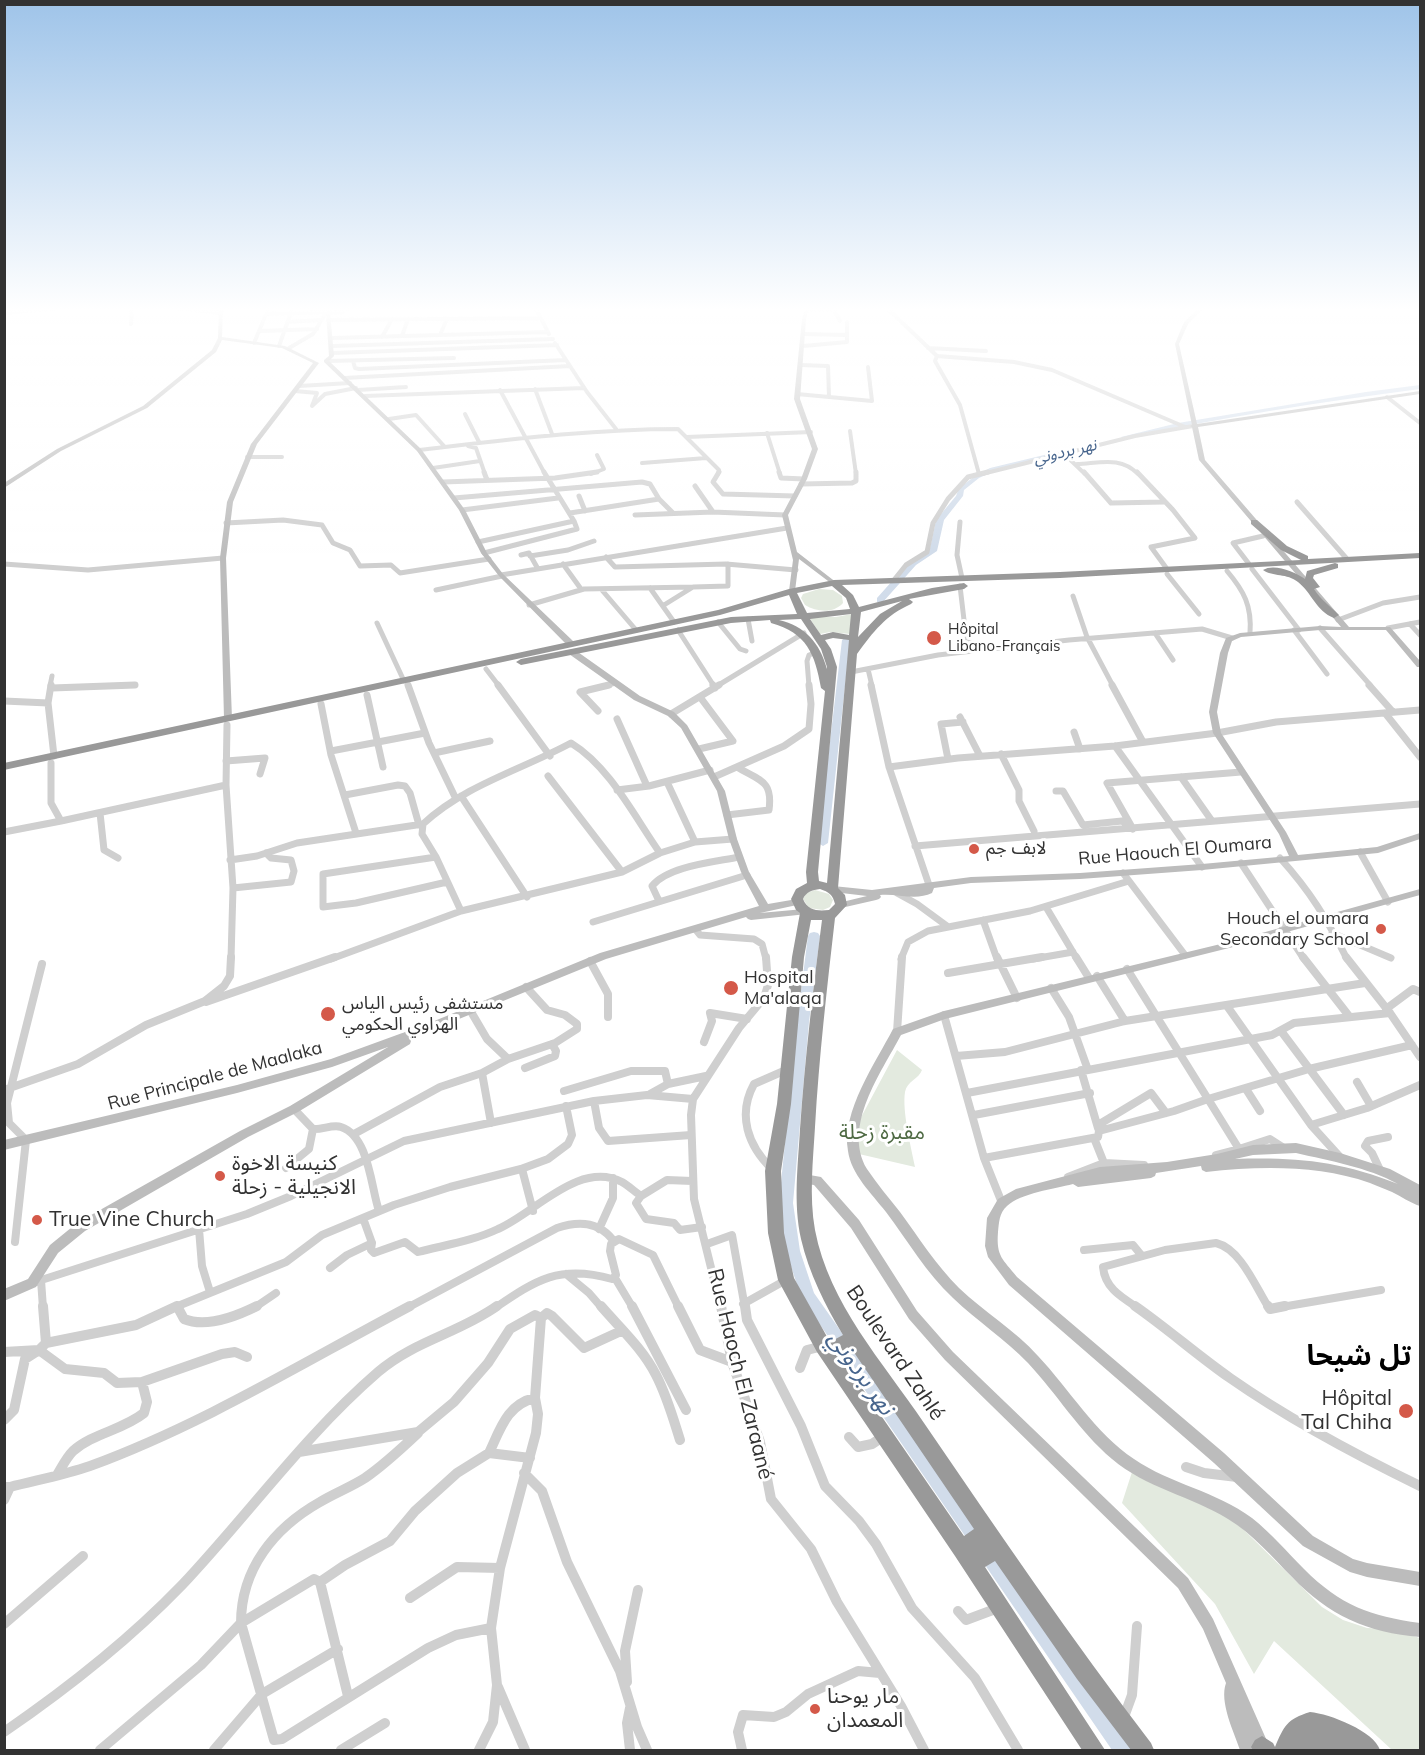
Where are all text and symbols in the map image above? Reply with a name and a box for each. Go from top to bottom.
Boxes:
water label: نهر بردوني [1032,435,1098,469]
place label: Hôpital Libano-Français [948,620,1061,655]
marker: Hôpital Libano-Français [925,629,943,647]
street label: Rue Haouch El Oumara [1077,832,1273,870]
place label: لابف جم [986,838,1046,860]
marker: لابف جم [967,842,981,856]
place label: Houch el oumara Secondary School [1220,908,1369,950]
marker: Houch el oumara Secondary School [1374,922,1388,936]
place label: Hospital Ma'alaqa [744,967,822,1010]
marker: Hospital Ma'alaqa [722,979,740,997]
place label: مستشفى رئيس الياس الهراوي الحكومي [342,993,503,1036]
marker: مستشفى رئيس الياس الهراوي الحكومي [319,1005,337,1023]
street label: Rue Principale de Maalaka [105,1037,325,1115]
park label: مقبرة زحلة [839,1120,925,1146]
place label: كنيسة الاخوة الانجيلية - زحلة [232,1151,356,1201]
marker: كنيسة الاخوة الانجيلية - زحلة [213,1169,227,1183]
place label: True Vine Church [49,1207,215,1233]
marker: True Vine Church [30,1213,44,1227]
street label: Rue Haoch El Zaraané [702,1266,778,1482]
street label: Boulevard Zahlé [841,1281,949,1425]
water label: نهر بردوني [822,1325,900,1421]
district label: تل شيحا [1306,1340,1412,1374]
place label: Hôpital Tal Chiha [1301,1386,1392,1436]
marker: Hôpital Tal Chiha [1397,1402,1415,1420]
place label: مار يوحنا المعمدان [827,1684,903,1734]
marker: مار يوحنا المعمدان [808,1702,822,1716]

